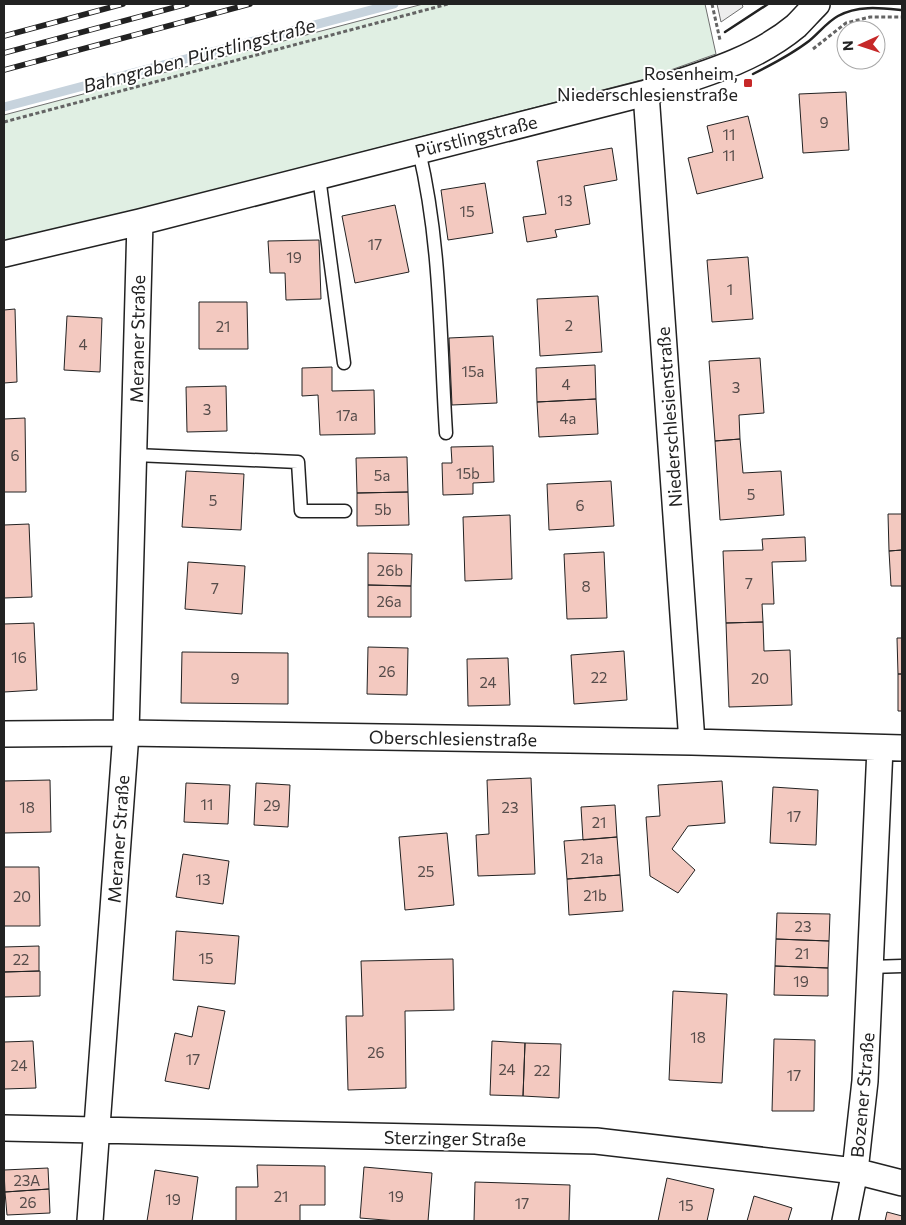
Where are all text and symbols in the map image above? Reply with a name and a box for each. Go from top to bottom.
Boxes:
water label: Bahngraben Pürstlingstraße [80,13,318,97]
north arrow [836,20,886,70]
text: N [839,40,856,51]
place label: Rosenheim, Niederschlesienstraße [557,62,738,105]
marker: Rosenheim, Niederschlesienstraße [742,77,754,89]
street label: Pürstlingstraße [413,110,539,162]
house number: 9 [819,113,829,131]
house number: 11 [723,125,735,143]
house number: 11 [723,146,735,164]
house number: 13 [558,191,572,209]
house number: 15 [459,202,475,220]
house number: 17 [368,235,382,253]
house number: 19 [286,248,302,266]
street label: Meraner Straße [125,275,149,403]
house number: 1 [727,280,733,298]
house number: 2 [565,316,573,334]
house number: 21 [216,317,230,335]
street label: Niederschlesienstraße [652,326,686,508]
house number: 4 [79,335,88,353]
house number: 15a [462,362,484,380]
house number: 4 [562,375,571,393]
house number: 3 [732,378,740,396]
house number: 3 [203,400,211,418]
house number: 17a [336,406,358,424]
house number: 4a [560,409,576,427]
house number: 6 [10,446,20,464]
house number: 15b [456,464,480,482]
house number: 5a [374,466,390,484]
house number: 5 [747,485,755,503]
house number: 5 [209,491,217,509]
house number: 6 [575,496,585,514]
house number: 5b [374,500,392,518]
house number: 26b [377,561,403,579]
house number: 7 [745,574,753,592]
house number: 8 [581,577,591,595]
house number: 7 [211,579,219,597]
house number: 26a [376,592,402,610]
house number: 16 [11,648,27,666]
house number: 26 [378,662,396,680]
house number: 22 [591,668,607,686]
house number: 9 [230,669,240,687]
house number: 20 [751,669,769,687]
house number: 24 [479,673,497,691]
street label: Oberschlesienstraße [369,726,537,750]
street label: Meraner Straße [103,774,133,904]
house number: 11 [201,795,213,813]
house number: 29 [263,796,281,814]
house number: 18 [19,798,35,816]
house number: 23 [502,798,518,816]
house number: 17 [787,807,801,825]
house number: 21 [592,813,606,831]
house number: 21a [581,849,603,867]
house number: 25 [418,862,434,880]
house number: 13 [196,870,210,888]
house number: 21b [583,886,607,904]
house number: 20 [13,887,31,905]
house number: 23 [795,917,811,935]
house number: 21 [795,944,809,962]
house number: 15 [198,949,214,967]
house number: 22 [13,950,29,968]
house number: 19 [793,972,809,990]
house number: 18 [690,1028,706,1046]
street label: Bozener Straße [846,1031,878,1159]
house number: 26 [367,1043,385,1061]
house number: 17 [186,1050,200,1068]
house number: 24 [10,1056,28,1074]
house number: 24 [498,1060,516,1078]
house number: 22 [534,1061,550,1079]
house number: 17 [787,1066,801,1084]
street label: Sterzinger Straße [384,1126,526,1150]
house number: 23A [14,1171,40,1189]
house number: 21 [274,1187,288,1205]
house number: 19 [388,1187,404,1205]
house number: 19 [165,1190,181,1208]
house number: 26 [19,1193,37,1211]
house number: 17 [515,1194,529,1212]
house number: 15 [678,1196,694,1214]

